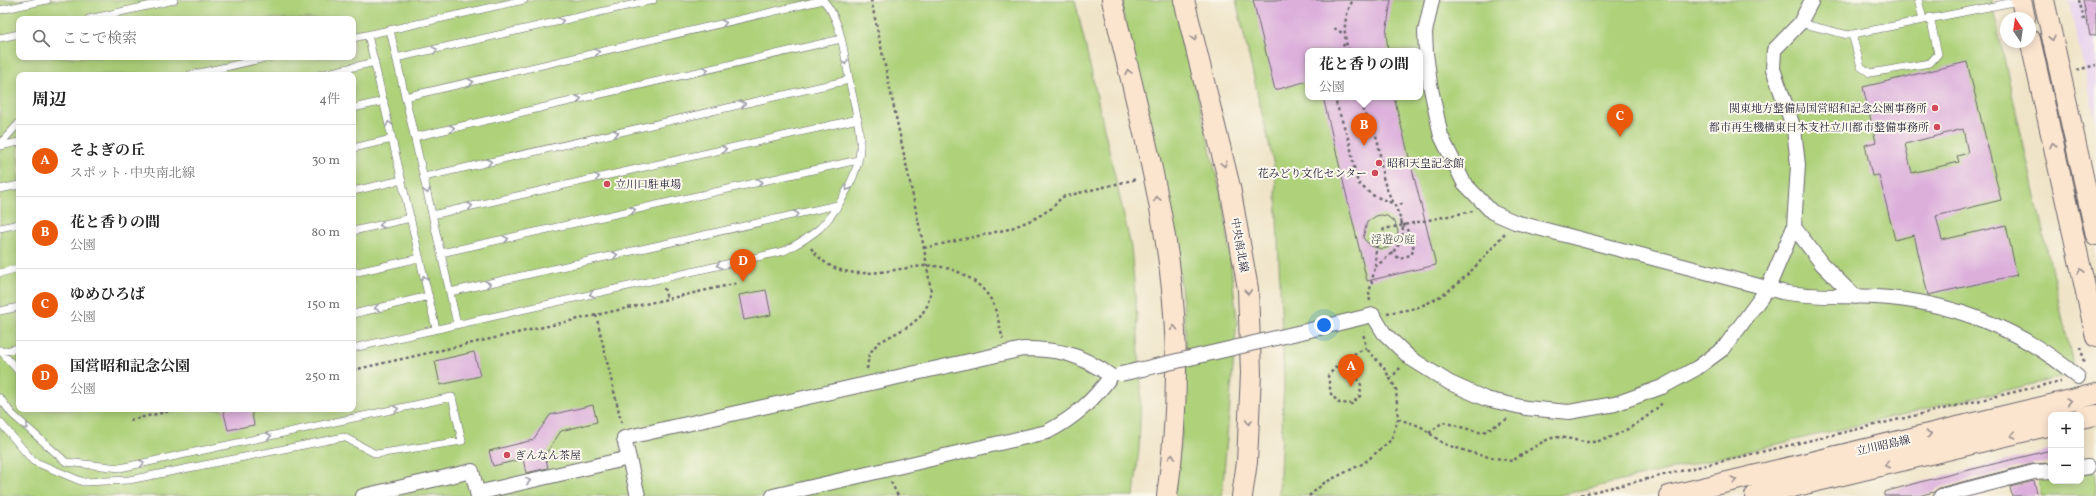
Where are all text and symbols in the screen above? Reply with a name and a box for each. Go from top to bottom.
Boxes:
north arrow [2000,12,2036,48]
search box [16,16,356,60]
one-way arrow [558,17,564,25]
one-way arrow [721,20,727,28]
icon: search [30,27,52,49]
text: ここで検索 [62,29,137,50]
one-way arrow [1189,35,1197,41]
one-way arrow [2048,35,2056,41]
one-way arrow [431,46,438,54]
popup [1305,48,1423,100]
one-way arrow [594,49,601,57]
text: 花と香りの間 [1319,55,1409,76]
one-way arrow [841,58,849,65]
one-way arrow [703,67,709,75]
one-way arrow [1125,69,1133,75]
one-way arrow [467,78,474,86]
text: 公園 [1319,79,1345,97]
text: 周辺 [32,89,66,112]
text: 4件 [319,91,340,109]
one-way arrow [576,96,582,104]
one-way arrow [739,101,746,109]
place label: 関東地方整備局国営昭和記念公園事務所 [1729,102,1927,117]
marker: 関東地方整備局国営昭和記念公園事務所 [1930,103,1940,113]
pin: C [1607,104,1633,137]
pin: B [1351,113,1377,146]
one-way arrow [385,120,393,127]
place label: 都市再生機構東日本支社立川都市整備事務所 [1709,121,1929,136]
marker: 都市再生機構東日本支社立川都市整備事務所 [1932,122,1942,132]
one-way arrow [449,125,456,133]
one-way arrow [613,130,619,138]
text: そよぎの丘 [70,141,145,162]
one-way arrow [2050,141,2058,148]
one-way arrow [721,145,727,153]
text: A [40,152,50,170]
text: 30 m [312,152,340,170]
place label: 昭和天皇記念館 [1387,157,1464,172]
one-way arrow [486,158,492,166]
marker: 昭和天皇記念館 [1374,158,1384,168]
one-way arrow [1220,161,1228,167]
text: スポット · 中央南北線 [70,165,195,183]
place label: 花みどり文化センター [1257,167,1367,182]
marker: 花みどり文化センター [1370,168,1380,178]
one-way arrow [594,174,600,182]
place label: 立川口駐車場 [615,178,681,193]
one-way arrow [757,178,763,186]
marker: 立川口駐車場 [602,179,612,189]
one-way arrow [845,184,852,191]
one-way arrow [422,188,430,194]
one-way arrow [1154,196,1162,202]
one-way arrow [467,203,474,211]
one-way arrow [630,207,637,215]
one-way arrow [793,211,800,219]
text: 花と香りの間 [70,213,160,234]
street label: 中央南北線 [1226,217,1251,274]
one-way arrow [379,220,385,228]
text: B [41,224,49,242]
text: 80 m [311,224,340,242]
park label: 浮遊の庭 [1371,233,1415,248]
one-way arrow [503,235,510,243]
text: 公園 [70,237,96,255]
pin: D [730,249,756,282]
one-way arrow [612,252,618,260]
one-way arrow [716,261,722,269]
one-way arrow [2078,268,2086,275]
one-way arrow [421,274,429,281]
one-way arrow [485,280,491,288]
text: ゆめひろば [70,285,145,306]
one-way arrow [589,289,596,298]
one-way arrow [1243,289,1252,295]
text: C [41,296,49,314]
text: 150 m [307,296,340,314]
one-way arrow [374,303,381,312]
text: 公園 [70,309,96,327]
your location [1314,315,1334,335]
one-way arrow [1170,325,1178,331]
pin: A [1338,354,1364,387]
text: 国営昭和記念公園 [70,357,190,378]
text: D [40,368,50,386]
text: 250 m [305,368,340,386]
text: 公園 [70,381,96,399]
one-way arrow [2066,397,2072,405]
one-way arrow [393,405,399,414]
map controls [2048,412,2084,484]
button: + [2048,412,2084,448]
one-way arrow [1245,419,1253,425]
one-way arrow [21,422,29,429]
one-way arrow [2010,430,2016,438]
one-way arrow [1926,431,1932,439]
one-way arrow [266,432,272,440]
street label: 立川昭島線 [1855,433,1912,460]
button: − [2048,448,2084,484]
place label: ぎんなん茶屋 [515,449,581,464]
marker: ぎんなん茶屋 [502,450,512,460]
one-way arrow [1167,454,1176,460]
one-way arrow [139,459,145,467]
one-way arrow [1883,460,1890,468]
one-way arrow [1731,477,1737,485]
one-way arrow [525,478,532,486]

